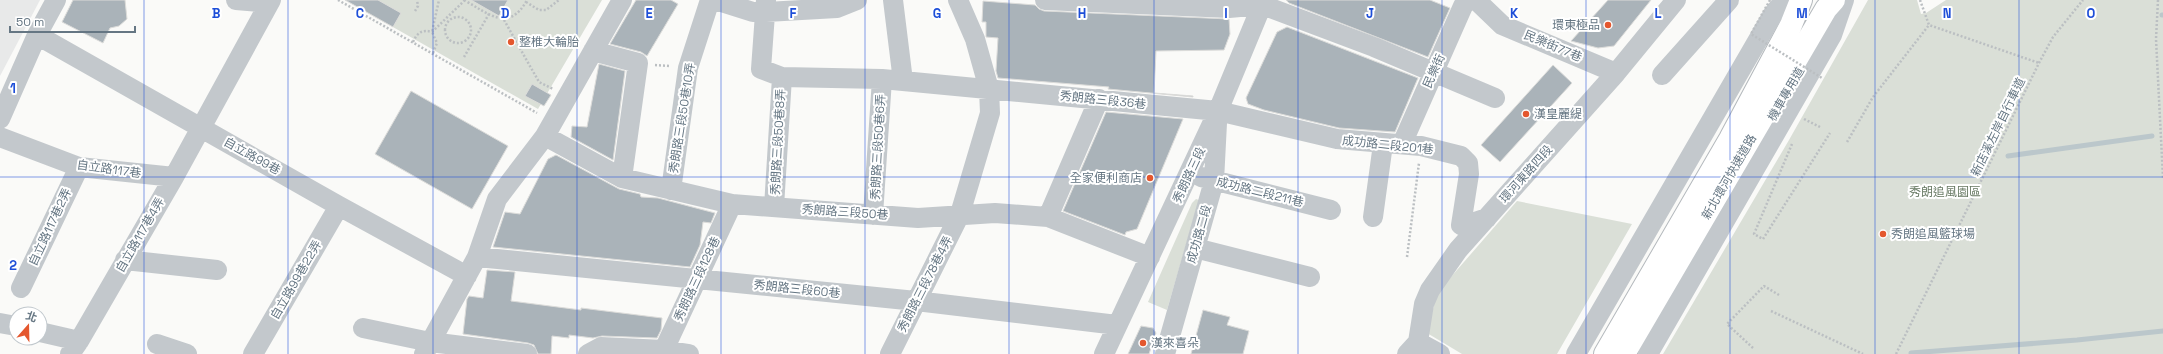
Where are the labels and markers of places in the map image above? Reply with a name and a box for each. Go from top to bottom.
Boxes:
place label: 環東極品 [1552,17,1600,33]
marker: 環東極品 [1603,20,1613,30]
place label: 整椎大輪胎 [519,34,579,50]
marker: 整椎大輪胎 [506,37,516,47]
place label: 漢皇麗緹 [1534,106,1582,122]
marker: 漢皇麗緹 [1521,109,1531,119]
place label: 全家便利商店 [1070,170,1142,186]
marker: 全家便利商店 [1145,173,1155,183]
place label: 秀朗追風籃球場 [1891,226,1975,242]
marker: 秀朗追風籃球場 [1878,229,1888,239]
place label: 漢來喜朵 [1151,335,1199,351]
marker: 漢來喜朵 [1138,338,1148,348]

